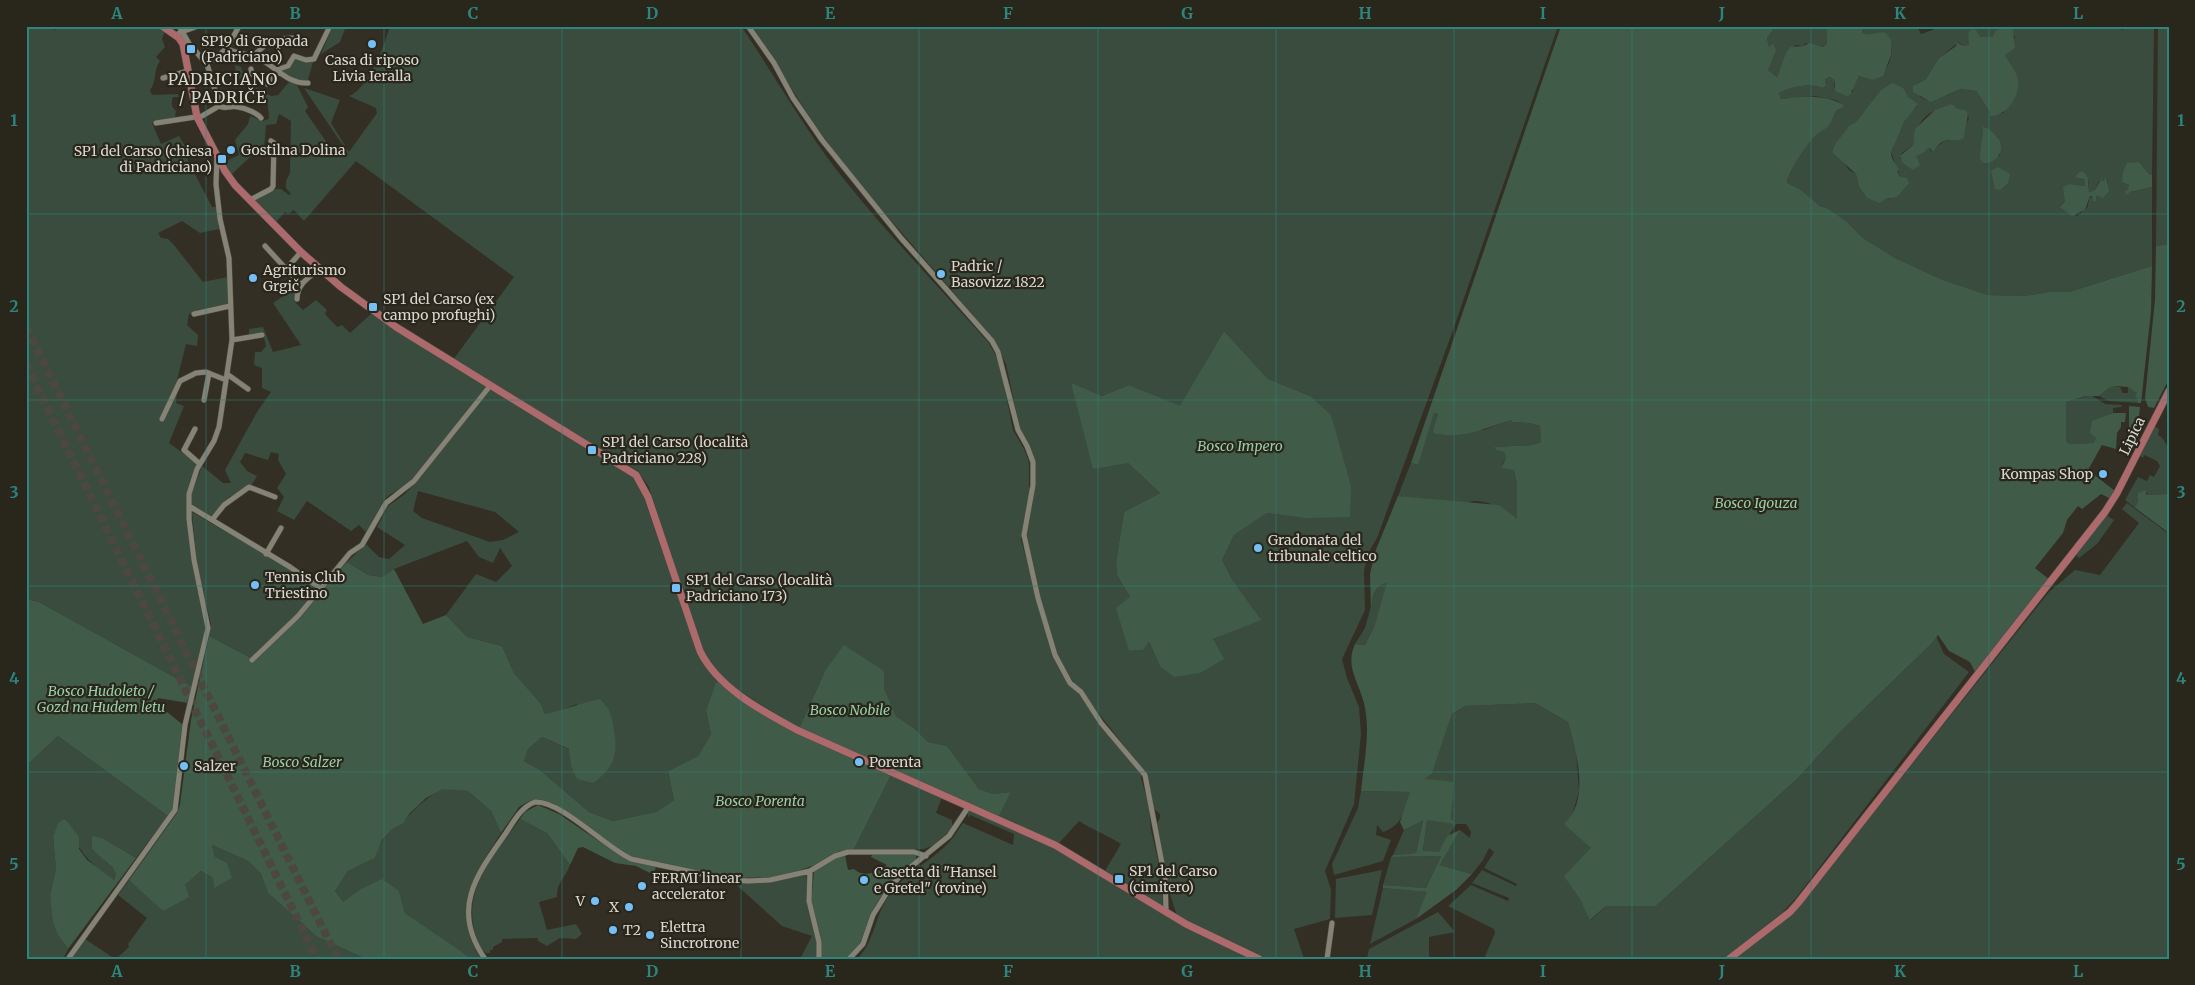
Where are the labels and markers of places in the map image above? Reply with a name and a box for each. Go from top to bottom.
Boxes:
place label: SP19 di Gropada (Padriciano) [201,32,309,66]
marker: Casa di riposo Livia Ieralla [366,38,378,50]
marker: SP19 di Gropada (Padriciano) [185,43,197,55]
place label: Casa di riposo Livia Ieralla [325,51,419,85]
place label: Gostilna Dolina [241,141,346,159]
place label: SP1 del Carso (chiesa di Padriciano) [74,142,212,176]
marker: Gostilna Dolina [225,144,237,156]
marker: SP1 del Carso (chiesa di Padriciano) [216,153,228,165]
place label: Padric / Basovizz 1822 [951,257,1045,291]
place label: Agriturismo Grgič [262,261,346,295]
marker: Padric / Basovizz 1822 [935,268,947,280]
marker: Agriturismo Grgič [247,272,259,284]
place label: SP1 del Carso (ex campo profughi) [383,290,495,324]
marker: SP1 del Carso (ex campo profughi) [367,301,379,313]
place label: SP1 del Carso (località Padriciano 228) [602,433,749,467]
marker: SP1 del Carso (località Padriciano 228) [586,444,598,456]
place label: Kompas Shop [2001,465,2093,483]
marker: Kompas Shop [2097,468,2109,480]
place label: Gradonata del tribunale celtico [1268,531,1377,565]
marker: Gradonata del tribunale celtico [1252,542,1264,554]
place label: Tennis Club Triestino [265,568,345,602]
place label: SP1 del Carso (località Padriciano 173) [686,571,833,605]
marker: Tennis Club Triestino [249,579,261,591]
marker: SP1 del Carso (località Padriciano 173) [670,582,682,594]
place label: Porenta [869,753,922,771]
marker: Porenta [853,756,865,768]
place label: Salzer [194,757,236,775]
marker: Salzer [178,760,190,772]
place label: SP1 del Carso (cimitero) [1129,862,1217,896]
place label: Casetta di "Hansel e Gretel" (rovine) [874,863,997,897]
place label: FERMI linear accelerator [652,869,741,903]
marker: SP1 del Carso (cimitero) [1113,873,1125,885]
marker: Casetta di "Hansel e Gretel" (rovine) [858,874,870,886]
marker: FERMI linear accelerator [636,880,648,892]
place label: V [575,892,586,910]
marker: V [589,895,601,907]
place label: X [609,898,619,916]
marker: X [623,901,635,913]
place label: Elettra Sincrotrone [660,918,739,952]
place label: T2 [623,921,641,939]
marker: T2 [607,924,619,936]
marker: Elettra Sincrotrone [644,929,656,941]

